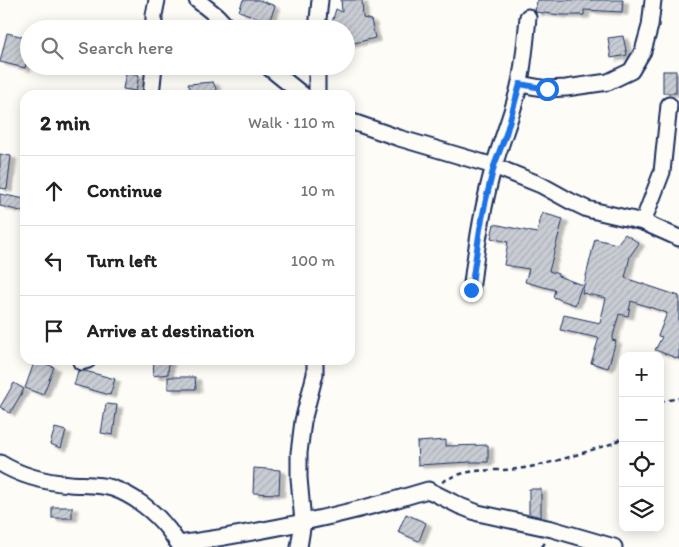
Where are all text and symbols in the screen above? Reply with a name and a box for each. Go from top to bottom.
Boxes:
search box [20,20,355,75]
icon: search [38,34,66,62]
text: Search here [78,36,173,59]
route start [536,78,559,101]
text: 2 min [40,110,90,135]
text: Walk · 110 m [248,113,335,132]
icon: ahead [40,177,68,205]
text: Continue [87,179,162,202]
text: 10 m [301,181,335,200]
icon: left [40,247,68,275]
text: Turn left [87,249,157,272]
text: 100 m [291,251,335,270]
route end [460,279,483,302]
icon: arrive [40,317,68,345]
text: Arrive at destination [87,319,254,342]
map controls [619,352,664,532]
button: + [619,352,664,397]
button: − [619,397,664,442]
button: locate [619,442,664,487]
button: layers [619,487,664,532]

